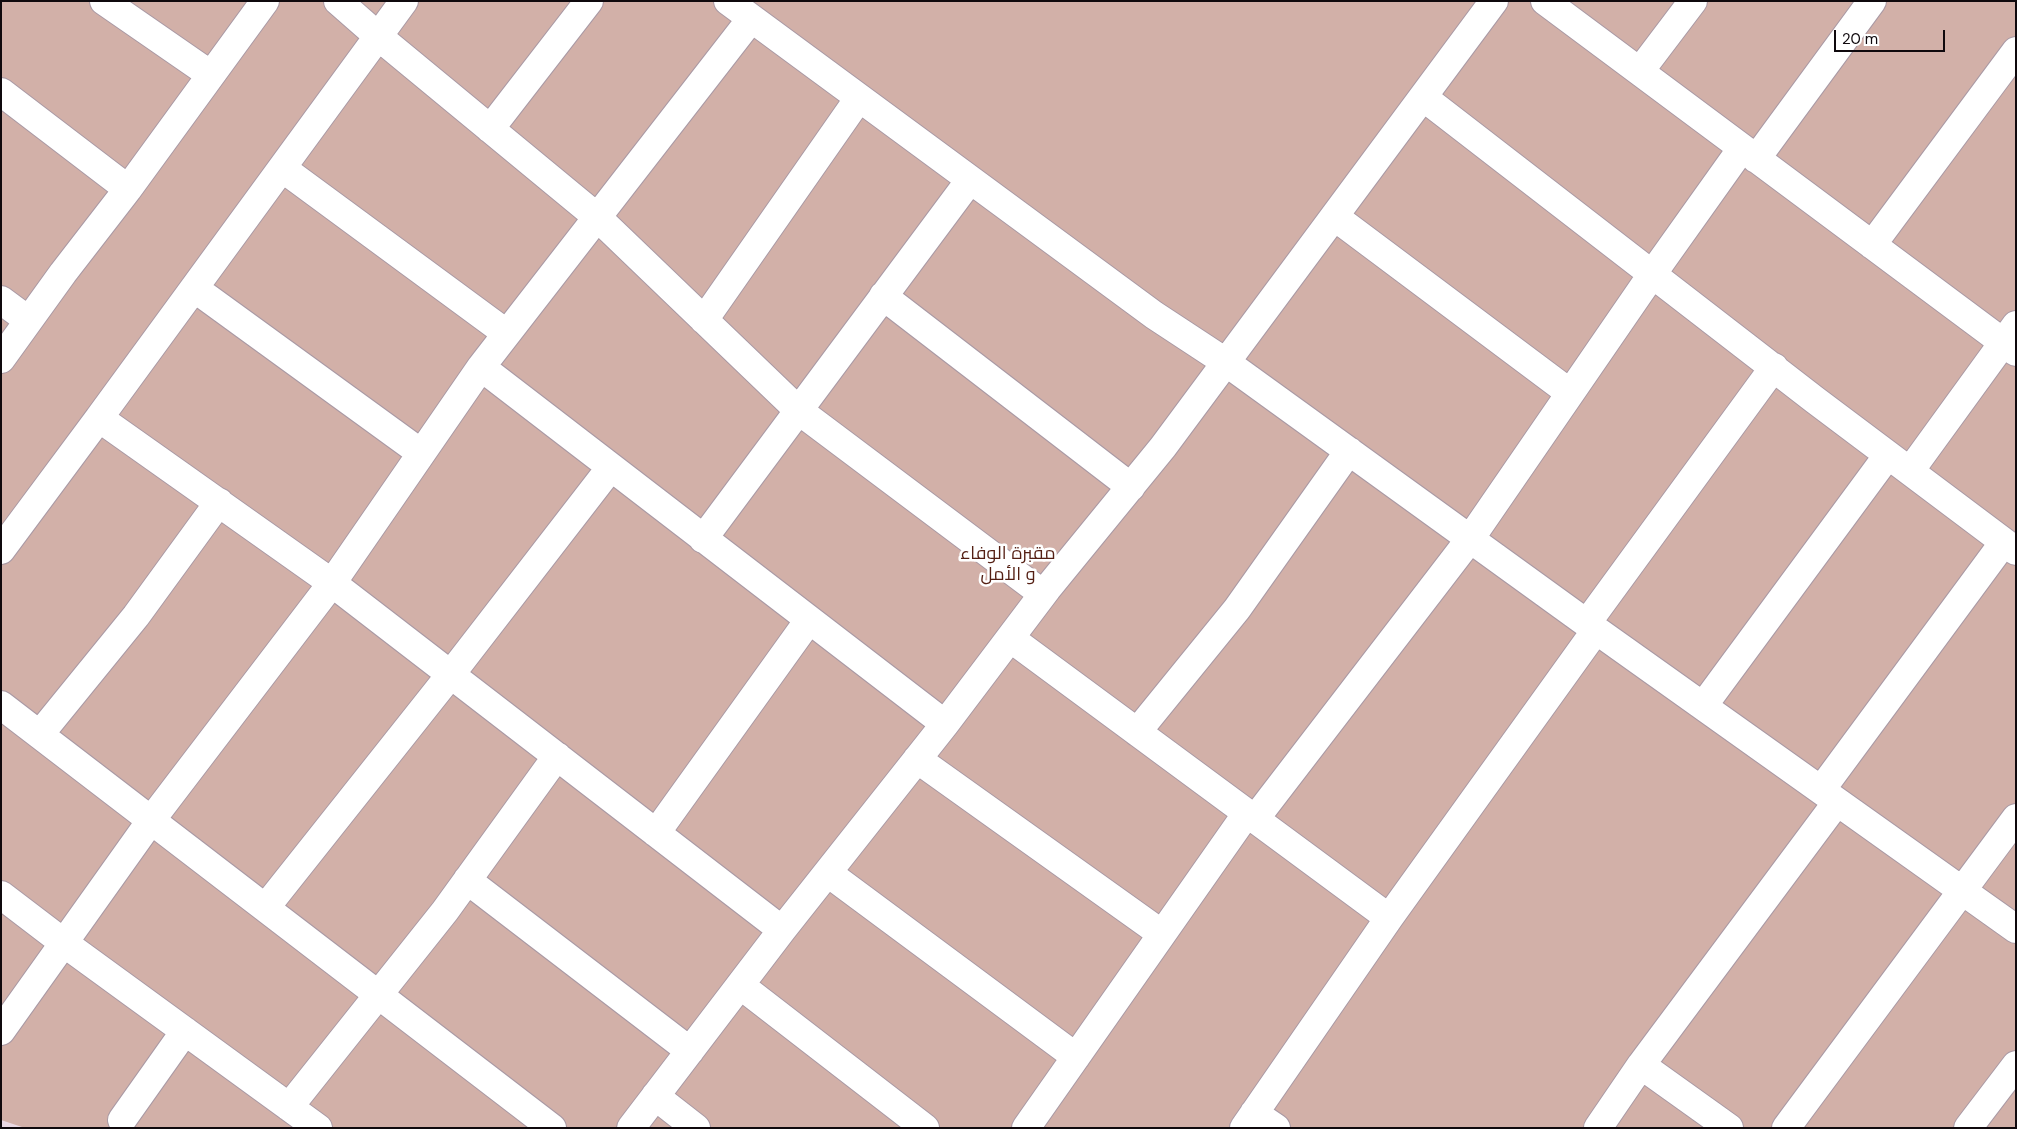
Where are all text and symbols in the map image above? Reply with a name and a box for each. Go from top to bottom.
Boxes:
scale bar [1837,20,1948,52]
text: 20 m [1842,29,1878,49]
park label: مقبرة الوفاء و الأمل [960,543,1056,586]

